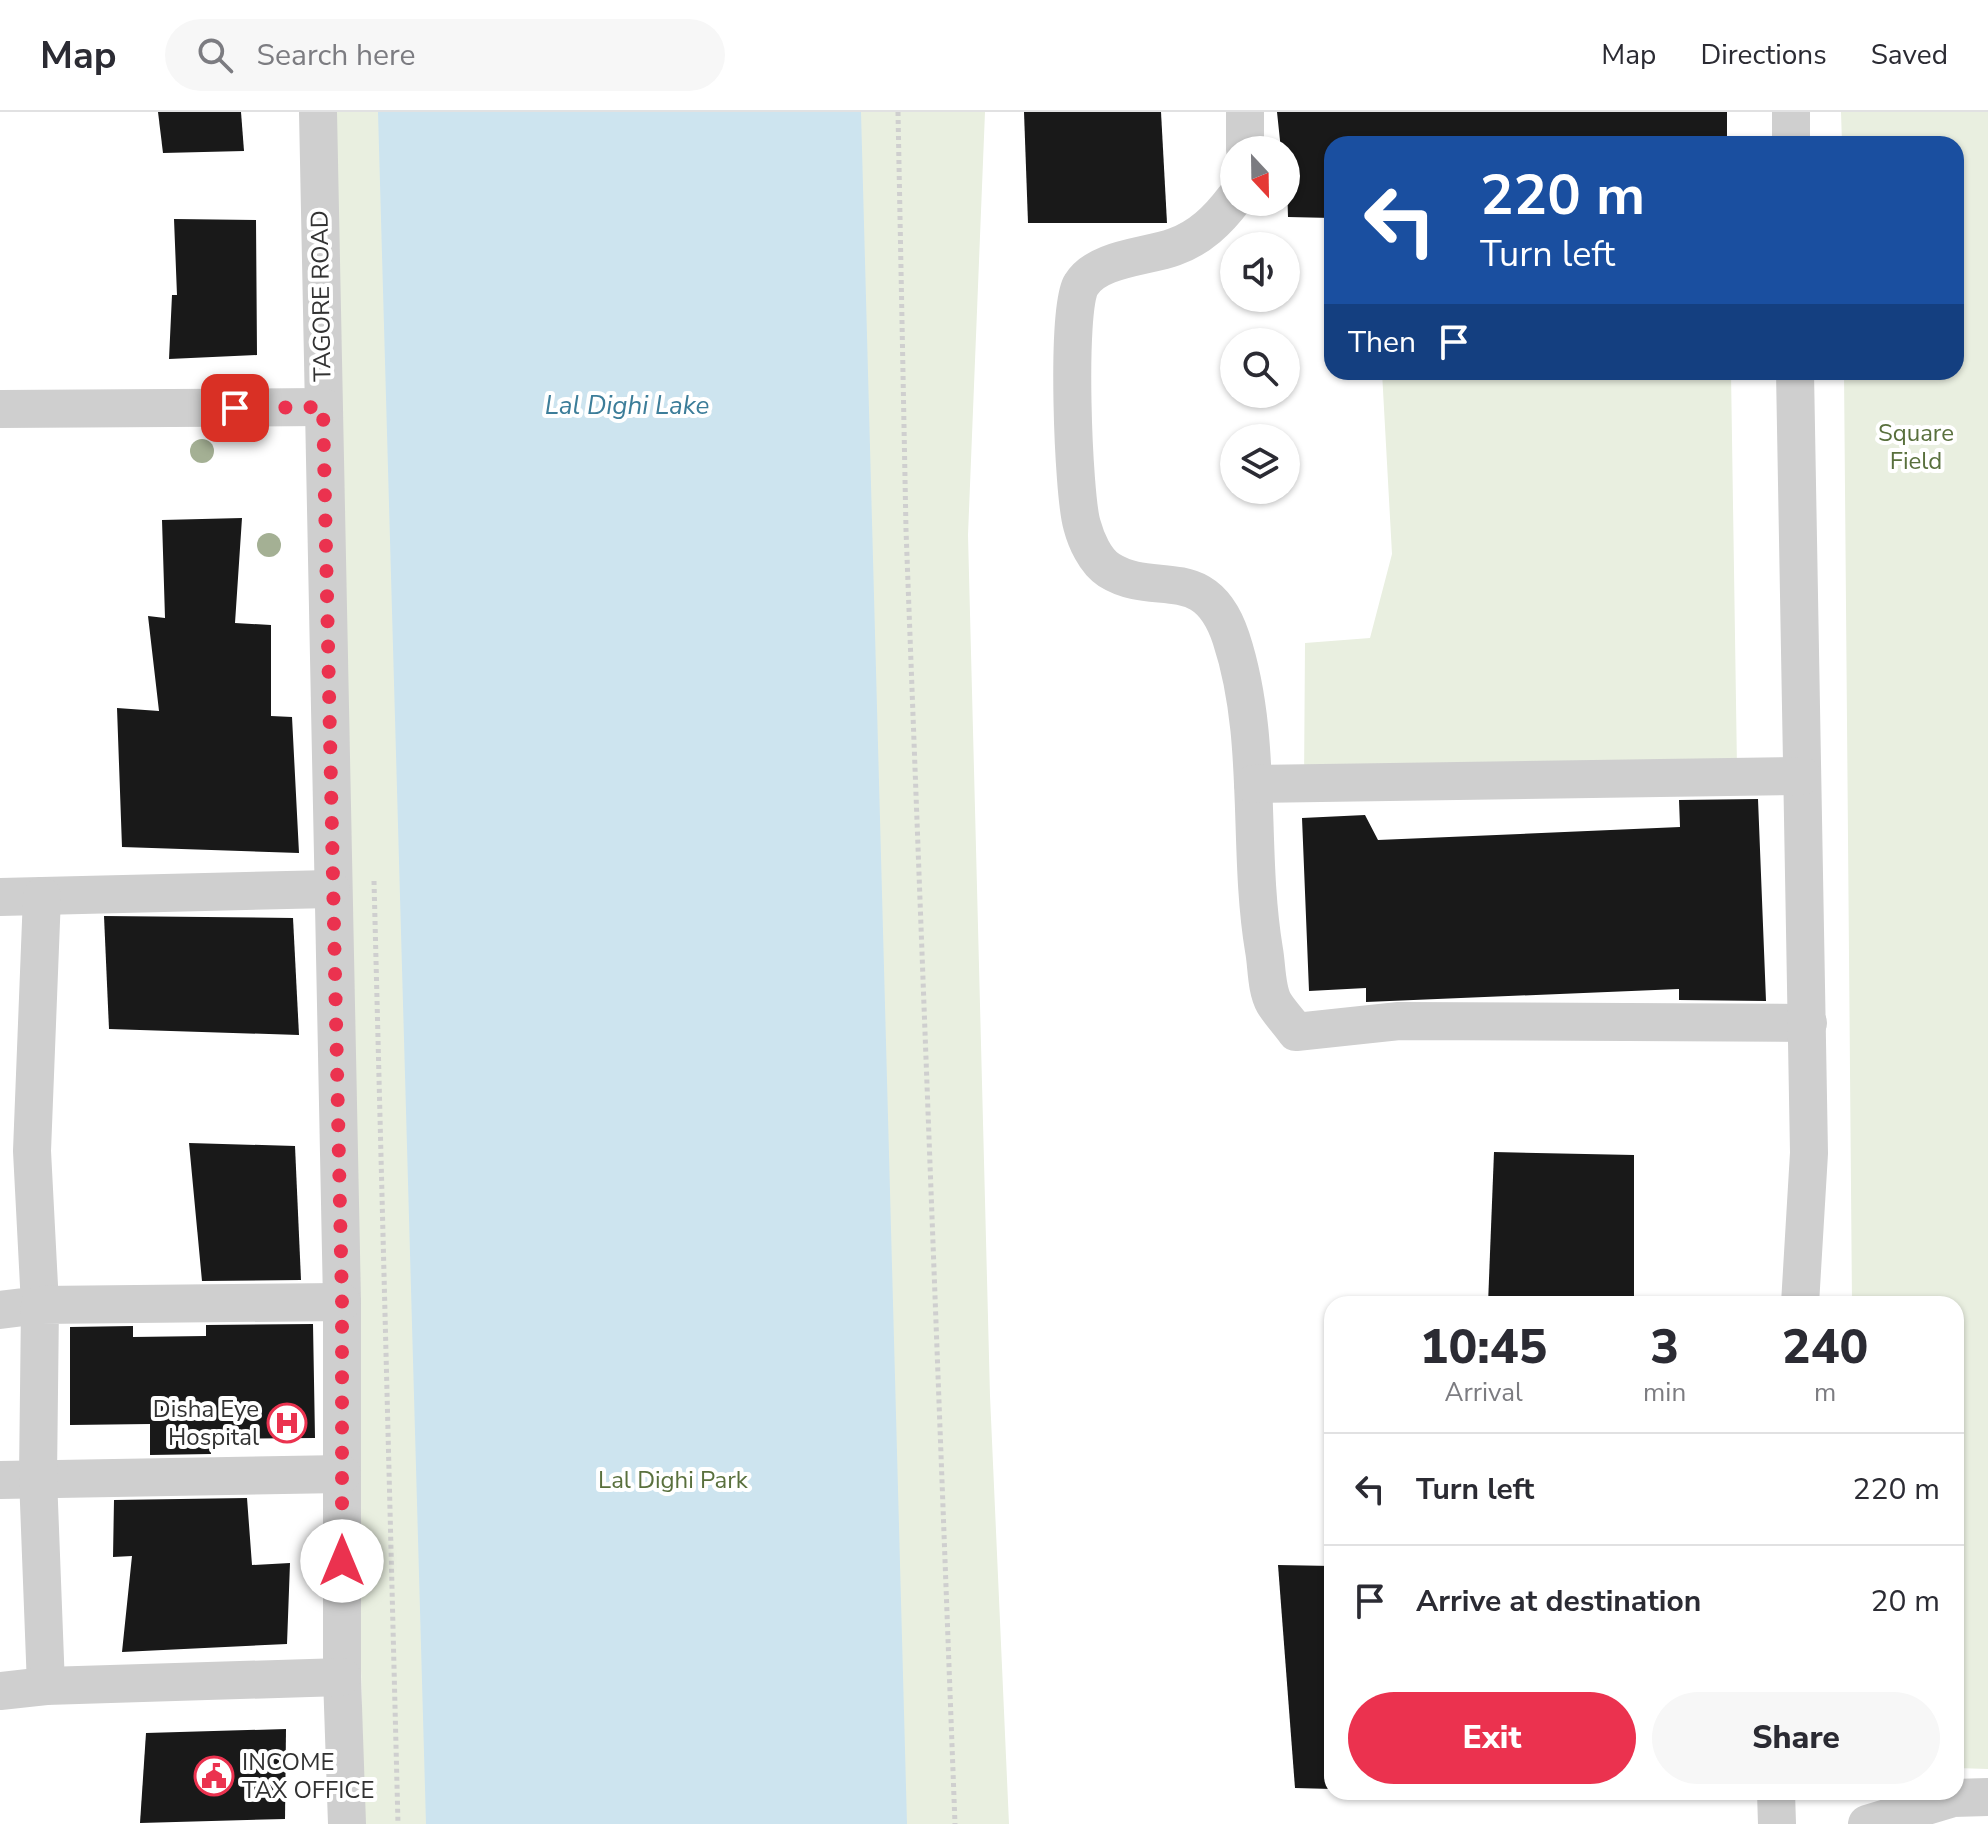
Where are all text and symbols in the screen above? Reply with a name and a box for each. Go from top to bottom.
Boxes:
search box [165,19,725,91]
text: Map [40,30,117,81]
icon: search [193,33,237,77]
text: Search here [257,35,416,76]
text: Map [1601,36,1656,74]
text: Directions [1700,36,1827,74]
text: Saved [1871,36,1948,74]
north arrow [1220,136,1300,216]
map controls [1220,136,1300,504]
text: 220 m [1480,157,1645,234]
icon: left [1348,168,1452,272]
street label: TAGORE ROAD [304,210,338,382]
text: Turn left [1480,230,1615,279]
button: sound [1220,232,1300,312]
icon: arrive [1432,320,1476,364]
text: Then [1348,322,1416,363]
button: search [1220,328,1300,408]
pin [201,374,269,442]
icon: arrive [213,386,257,430]
water label: Lal Dighi Lake [545,388,710,423]
park label: Square Field [1878,417,1954,477]
button: layers [1220,424,1300,504]
text: 10:45 [1420,1314,1547,1380]
text: 3 [1650,1314,1679,1380]
text: 240 [1782,1314,1868,1380]
text: Arrival [1444,1375,1523,1410]
text: min [1643,1375,1686,1410]
text: m [1814,1375,1836,1410]
place label: Disha Eye Hospital [153,1393,259,1453]
hospital icon: Disha Eye Hospital [266,1402,308,1444]
park label: Lal Dighi Park [598,1464,749,1496]
icon: left [1348,1467,1392,1511]
text: Turn left [1416,1469,1534,1510]
text: 220 m [1853,1469,1940,1510]
position arrow [300,1519,384,1603]
icon: arrive [1348,1579,1392,1623]
text: Arrive at destination [1416,1581,1701,1622]
text: 20 m [1871,1581,1940,1622]
button: Exit [1348,1692,1636,1784]
button: Share [1652,1692,1940,1784]
place label: INCOME TAX OFFICE [242,1746,374,1806]
public building icon: INCOME TAX OFFICE [193,1755,235,1797]

